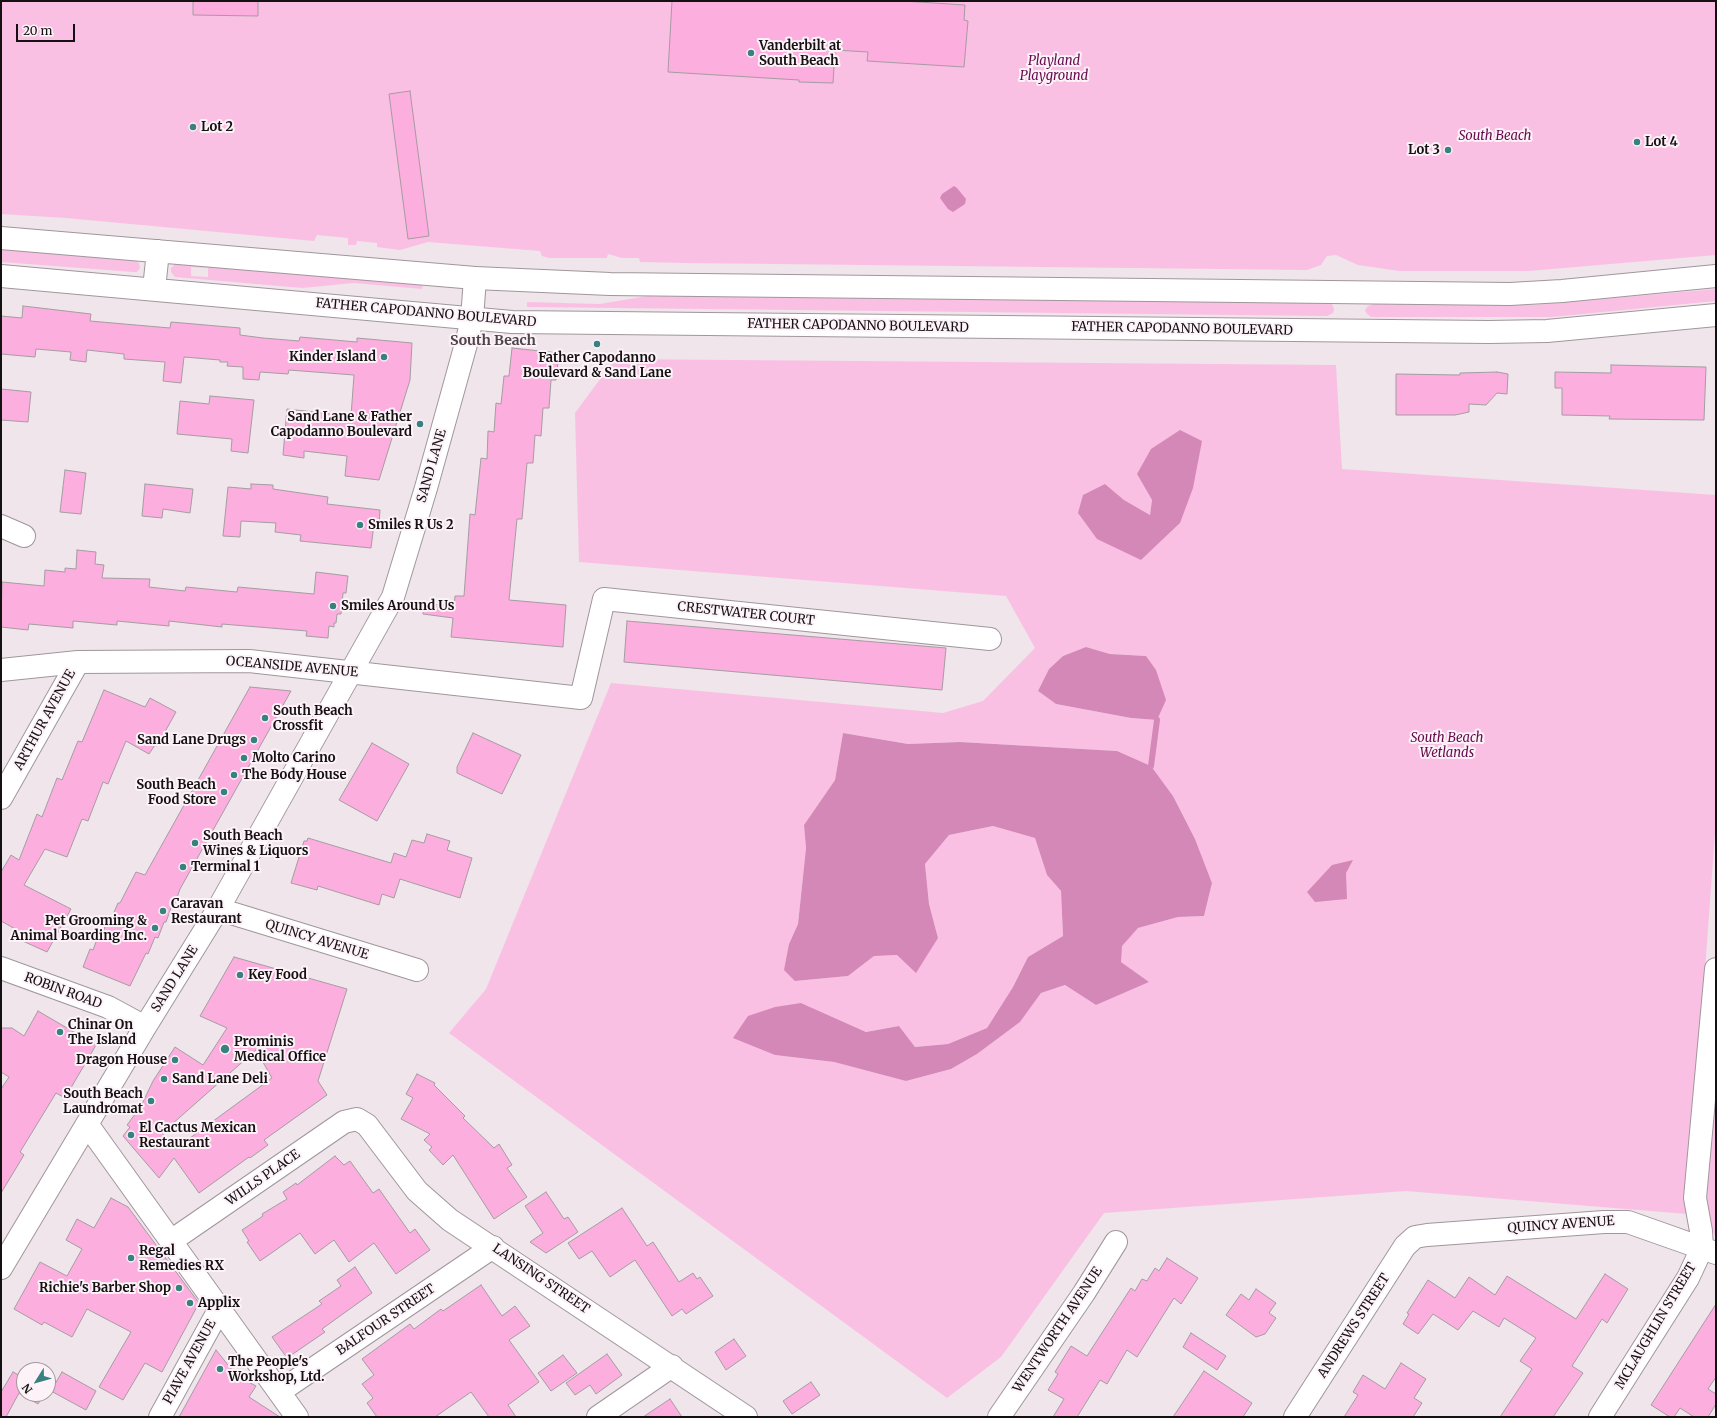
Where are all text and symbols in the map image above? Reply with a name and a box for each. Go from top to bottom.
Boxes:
scale bar [18,16,77,42]
text: 20 m [23,23,52,38]
place label: Vanderbilt at South Beach [759,38,841,69]
marker: Vanderbilt at South Beach [746,48,756,58]
park label: Playland Playground [1020,53,1088,84]
place label: Lot 2 [201,119,233,135]
marker: Lot 2 [188,122,198,132]
park label: South Beach [1458,128,1532,144]
place label: Lot 4 [1645,134,1678,150]
marker: Lot 4 [1632,137,1642,147]
place label: Lot 3 [1408,142,1440,158]
marker: Lot 3 [1443,145,1453,155]
street label: FATHER CAPODANNO BOULEVARD [315,296,537,330]
street label: FATHER CAPODANNO BOULEVARD [747,316,969,336]
street label: FATHER CAPODANNO BOULEVARD [1071,319,1293,339]
district label: South Beach [450,333,536,349]
marker: Father Capodanno Boulevard & Sand Lane [592,339,602,349]
place label: Kinder Island [289,349,376,365]
place label: Father Capodanno Boulevard & Sand Lane [523,350,671,381]
marker: Kinder Island [379,352,389,362]
place label: Sand Lane & Father Capodanno Boulevard [271,409,412,440]
marker: Sand Lane & Father Capodanno Boulevard [415,419,425,429]
street label: SAND LANE [414,427,450,505]
place label: Smiles R Us 2 [368,517,454,533]
marker: Smiles R Us 2 [355,520,365,530]
place label: Smiles Around Us [341,598,454,614]
street label: CRESTWATER COURT [677,599,815,629]
marker: Smiles Around Us [328,601,338,611]
street label: OCEANSIDE AVENUE [225,653,359,681]
street label: ARTHUR AVENUE [11,667,79,773]
place label: South Beach Crossfit [273,703,353,734]
marker: South Beach Crossfit [260,713,270,723]
park label: South Beach Wetlands [1410,730,1484,761]
place label: Sand Lane Drugs [137,732,246,748]
marker: Sand Lane Drugs [249,735,259,745]
place label: Molto Carino [252,750,336,766]
marker: Molto Carino [239,753,249,763]
place label: The Body House [242,767,347,783]
marker: The Body House [229,770,239,780]
place label: South Beach Food Store [136,777,216,808]
marker: South Beach Food Store [219,787,229,797]
place label: South Beach Wines & Liquors [203,828,308,859]
marker: South Beach Wines & Liquors [190,838,200,848]
place label: Terminal 1 [191,859,260,875]
marker: Terminal 1 [178,862,188,872]
place label: Caravan Restaurant [171,896,242,927]
marker: Caravan Restaurant [158,906,168,916]
place label: Pet Grooming & Animal Boarding Inc. [10,913,147,944]
street label: QUINCY AVENUE [263,917,371,963]
marker: Pet Grooming & Animal Boarding Inc. [150,923,160,933]
street label: SAND LANE [148,943,202,1015]
place label: Key Food [248,967,307,983]
street label: ROBIN ROAD [22,970,104,1012]
marker: Key Food [235,970,245,980]
place label: Chinar On The Island [68,1017,136,1048]
marker: Chinar On The Island [55,1027,65,1037]
place label: Prominis Medical Office [234,1034,326,1065]
marker: Prominis Medical Office [219,1043,231,1055]
place label: Dragon House [76,1052,167,1068]
marker: Dragon House [170,1055,180,1065]
place label: Sand Lane Deli [172,1071,268,1087]
marker: Sand Lane Deli [159,1074,169,1084]
place label: South Beach Laundromat [63,1086,143,1117]
marker: South Beach Laundromat [146,1096,156,1106]
place label: El Cactus Mexican Restaurant [139,1120,256,1151]
marker: El Cactus Mexican Restaurant [126,1130,136,1140]
street label: WILLS PLACE [223,1147,303,1209]
street label: QUINCY AVENUE [1507,1213,1615,1237]
street label: LANSING STREET [490,1241,592,1317]
place label: Regal Remedies RX [139,1243,224,1274]
marker: Regal Remedies RX [126,1253,136,1263]
street label: MCLAUGHLIN STREET [1612,1260,1700,1392]
street label: WENTWORTH AVENUE [1010,1264,1106,1396]
street label: ANDREWS STREET [1315,1271,1393,1381]
place label: Richie's Barber Shop [39,1280,171,1296]
street label: BALFOUR STREET [334,1281,438,1359]
marker: Richie's Barber Shop [174,1283,184,1293]
place label: Applix [198,1295,240,1311]
marker: Applix [185,1298,195,1308]
street label: PIAVE AVENUE [160,1317,220,1407]
place label: The People's Workshop, Ltd. [228,1354,325,1385]
north arrow [16,1362,56,1402]
marker: The People's Workshop, Ltd. [215,1364,225,1374]
text: N [19,1381,35,1396]

